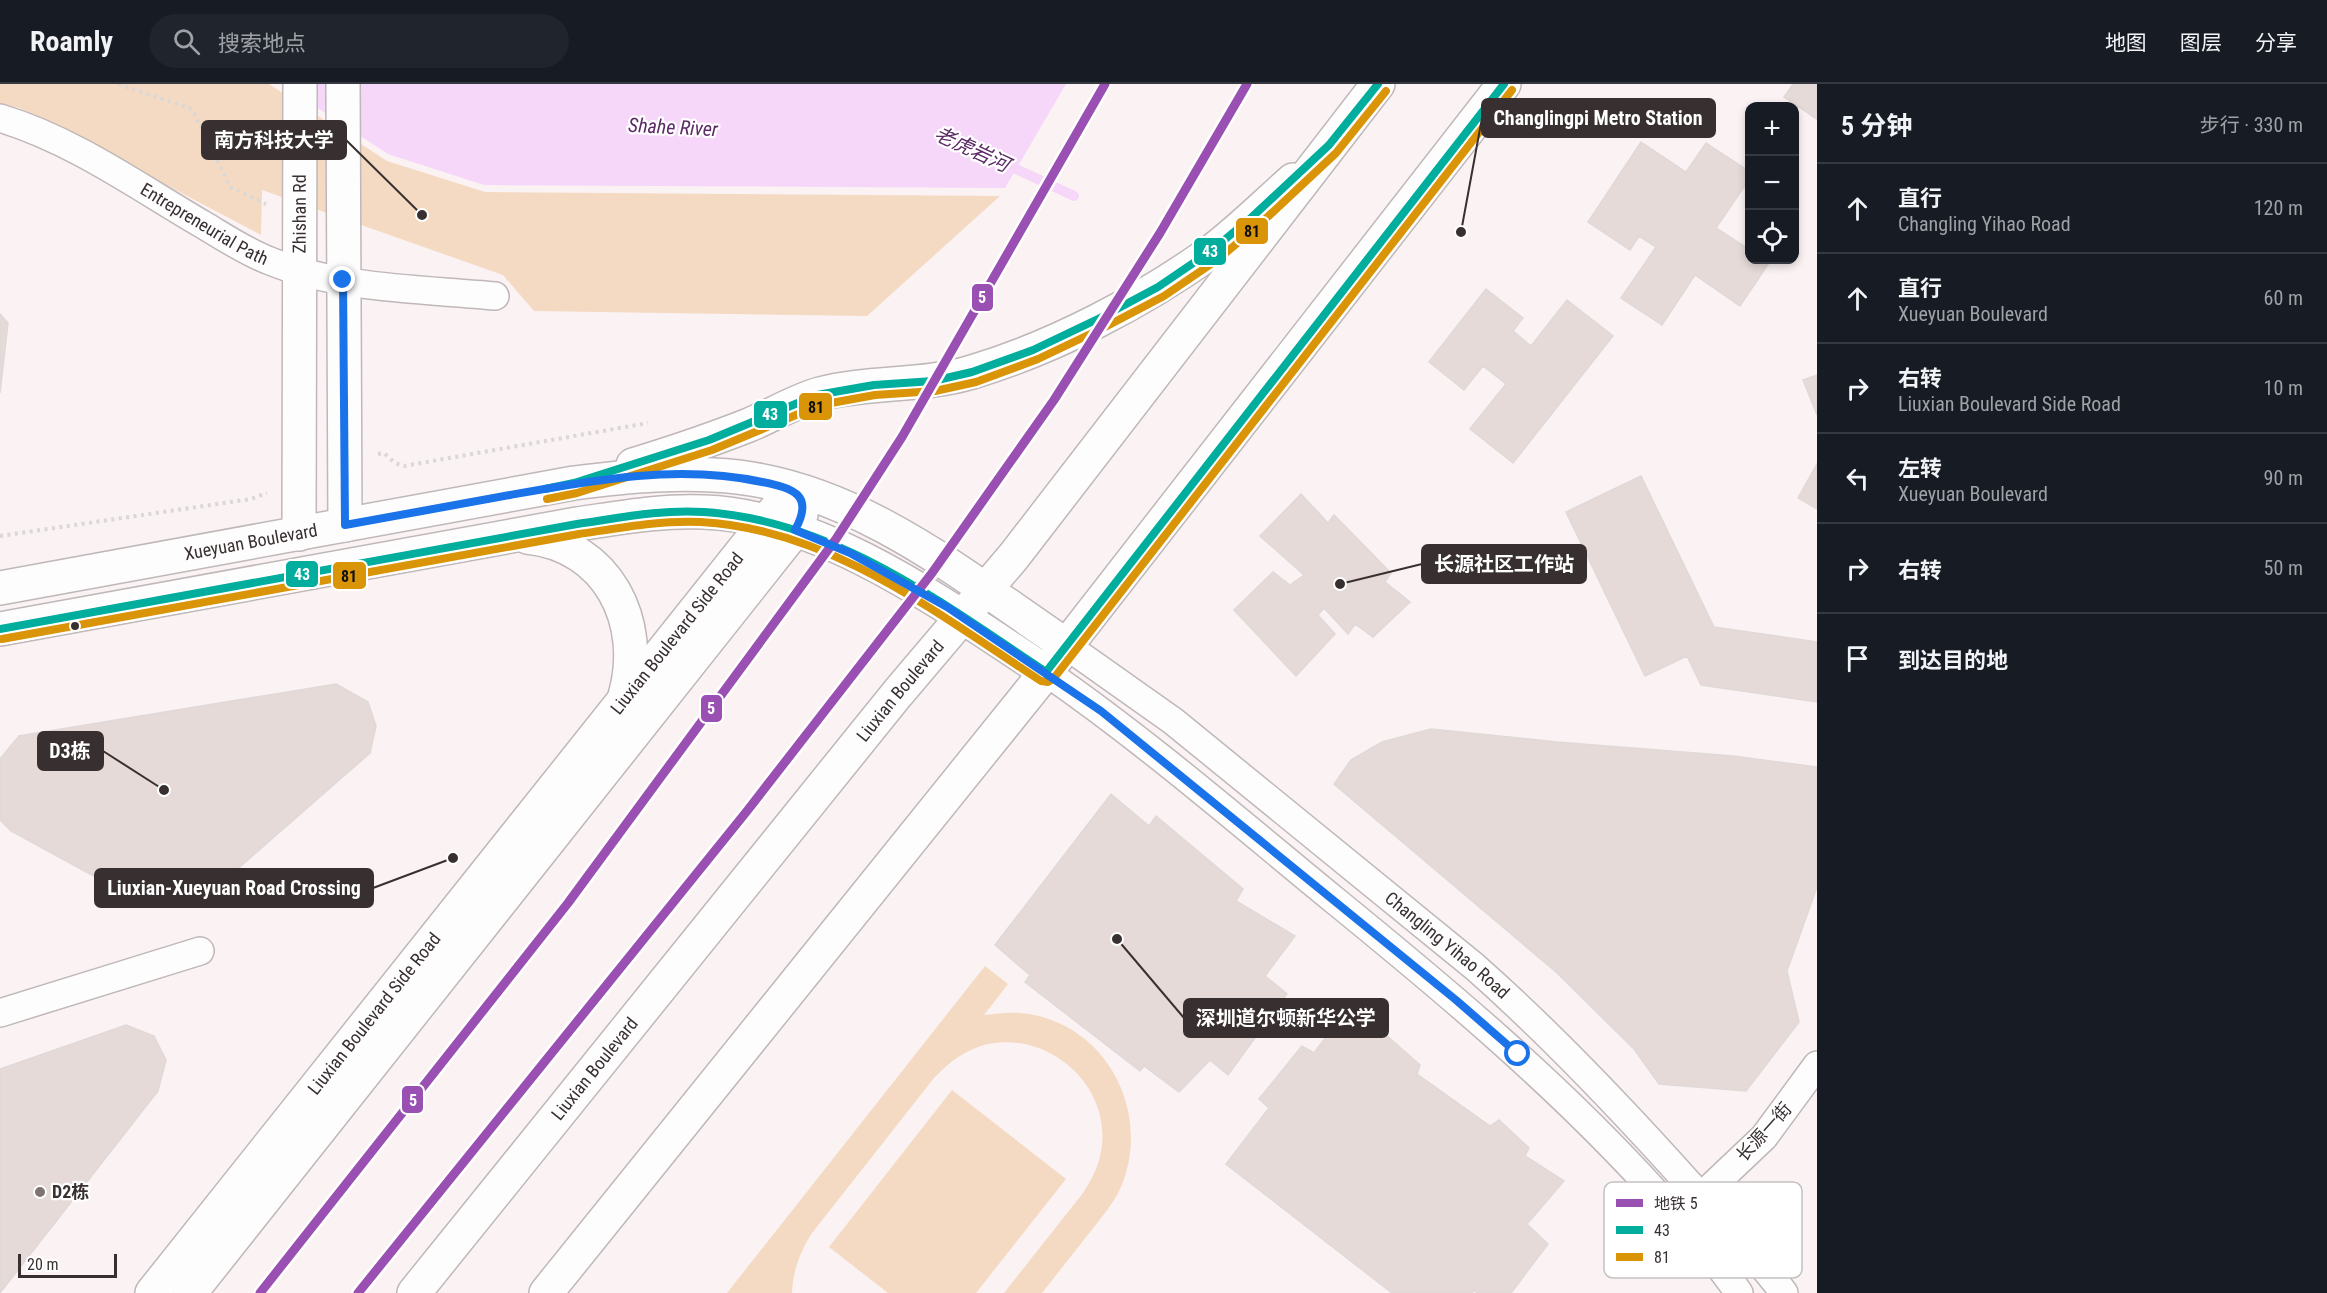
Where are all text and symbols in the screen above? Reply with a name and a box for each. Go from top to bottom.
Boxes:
search box [149,14,569,68]
text: Roamly [30,25,113,58]
icon: search [170,25,203,58]
text: 搜索地点 [218,31,306,56]
text: 地图 [2105,31,2147,55]
text: 图层 [2180,31,2222,55]
text: 分享 [2255,31,2297,55]
callout: Changlingpi Metro Station [1482,99,1715,137]
map controls [1745,102,1799,264]
button: + [1745,102,1799,156]
text: Changlingpi Metro Station [1493,106,1703,130]
text: 5 分钟 [1841,111,1912,141]
water label: Shahe River [628,113,719,141]
text: 步行 · 330 m [2200,113,2303,137]
callout: 南方科技大学 [202,121,346,159]
water label: 老虎岩河 [931,121,1017,178]
text: 南方科技大学 [214,128,334,152]
button: − [1745,156,1799,210]
street label: Zhishan Rd [289,174,310,254]
street label: Entrepreneurial Path [137,178,271,269]
text: 直行 [1898,186,1942,211]
icon: ahead [1841,192,1874,225]
text: 120 m [2254,196,2303,220]
button: locate [1745,210,1799,264]
text: Changling Yihao Road [1898,212,2071,236]
line badge: 81 [1235,217,1269,245]
text: 81 [1244,222,1260,241]
line badge: 43 [1193,237,1227,266]
text: 43 [1202,242,1218,261]
route end [329,266,355,292]
text: 直行 [1898,276,1942,301]
icon: ahead [1841,282,1874,315]
line badge: 5 [971,283,994,312]
text: 60 m [2264,286,2303,310]
text: 5 [978,288,986,307]
text: Xueyuan Boulevard [1898,302,2048,326]
text: 右转 [1898,366,1942,391]
icon: right [1841,372,1874,405]
text: 10 m [2264,376,2303,400]
line badge: 81 [798,392,833,421]
text: Liuxian Boulevard Side Road [1898,392,2121,416]
text: 81 [808,398,824,417]
line badge: 43 [753,400,788,429]
text: 43 [762,405,778,424]
text: 左转 [1898,456,1942,481]
icon: left [1841,462,1874,495]
text: 90 m [2264,466,2303,490]
text: Xueyuan Boulevard [1898,482,2048,506]
street label: Xueyuan Boulevard [182,519,319,564]
callout: 长源社区工作站 [1422,545,1586,583]
street label: Liuxian Boulevard Side Road [606,548,747,718]
text: 长源社区工作站 [1434,552,1574,576]
icon: right [1841,552,1874,585]
text: 50 m [2264,556,2303,580]
text: 右转 [1898,558,1942,583]
line badge: 43 [285,560,319,588]
line badge: 81 [332,561,367,590]
text: 43 [294,565,310,584]
text: 81 [341,567,357,586]
unlabelled marker [69,620,81,632]
street label: Liuxian Boulevard [852,636,948,746]
icon: arrive [1841,642,1874,675]
text: 到达目的地 [1898,648,2008,673]
line badge: 5 [700,694,723,723]
text: 5 [707,699,715,718]
callout: D3栋 [38,732,103,770]
text: D3栋 [49,739,91,763]
callout: Liuxian-Xueyuan Road Crossing [95,869,373,907]
text: Liuxian-Xueyuan Road Crossing [107,876,361,900]
street label: Changling Yihao Road [1381,887,1514,1003]
street label: Liuxian Boulevard Side Road [303,928,445,1098]
callout: 深圳道尔顿新华公学 [1184,999,1388,1037]
text: 深圳道尔顿新华公学 [1196,1006,1376,1030]
street label: Liuxian Boulevard [547,1013,642,1124]
route start [1504,1040,1530,1066]
line badge: 5 [401,1085,424,1114]
text: 5 [409,1091,417,1110]
street label: 长源一街 [1732,1098,1796,1165]
place label: D2栋 [52,1181,89,1202]
legend [1604,1182,1802,1278]
marker: D2栋 [33,1185,47,1199]
text: 地铁 5 [1654,1194,1698,1213]
text: 43 [1654,1221,1670,1240]
text: 81 [1654,1248,1670,1267]
scale bar [18,1251,117,1278]
text: 20 m [27,1255,59,1274]

